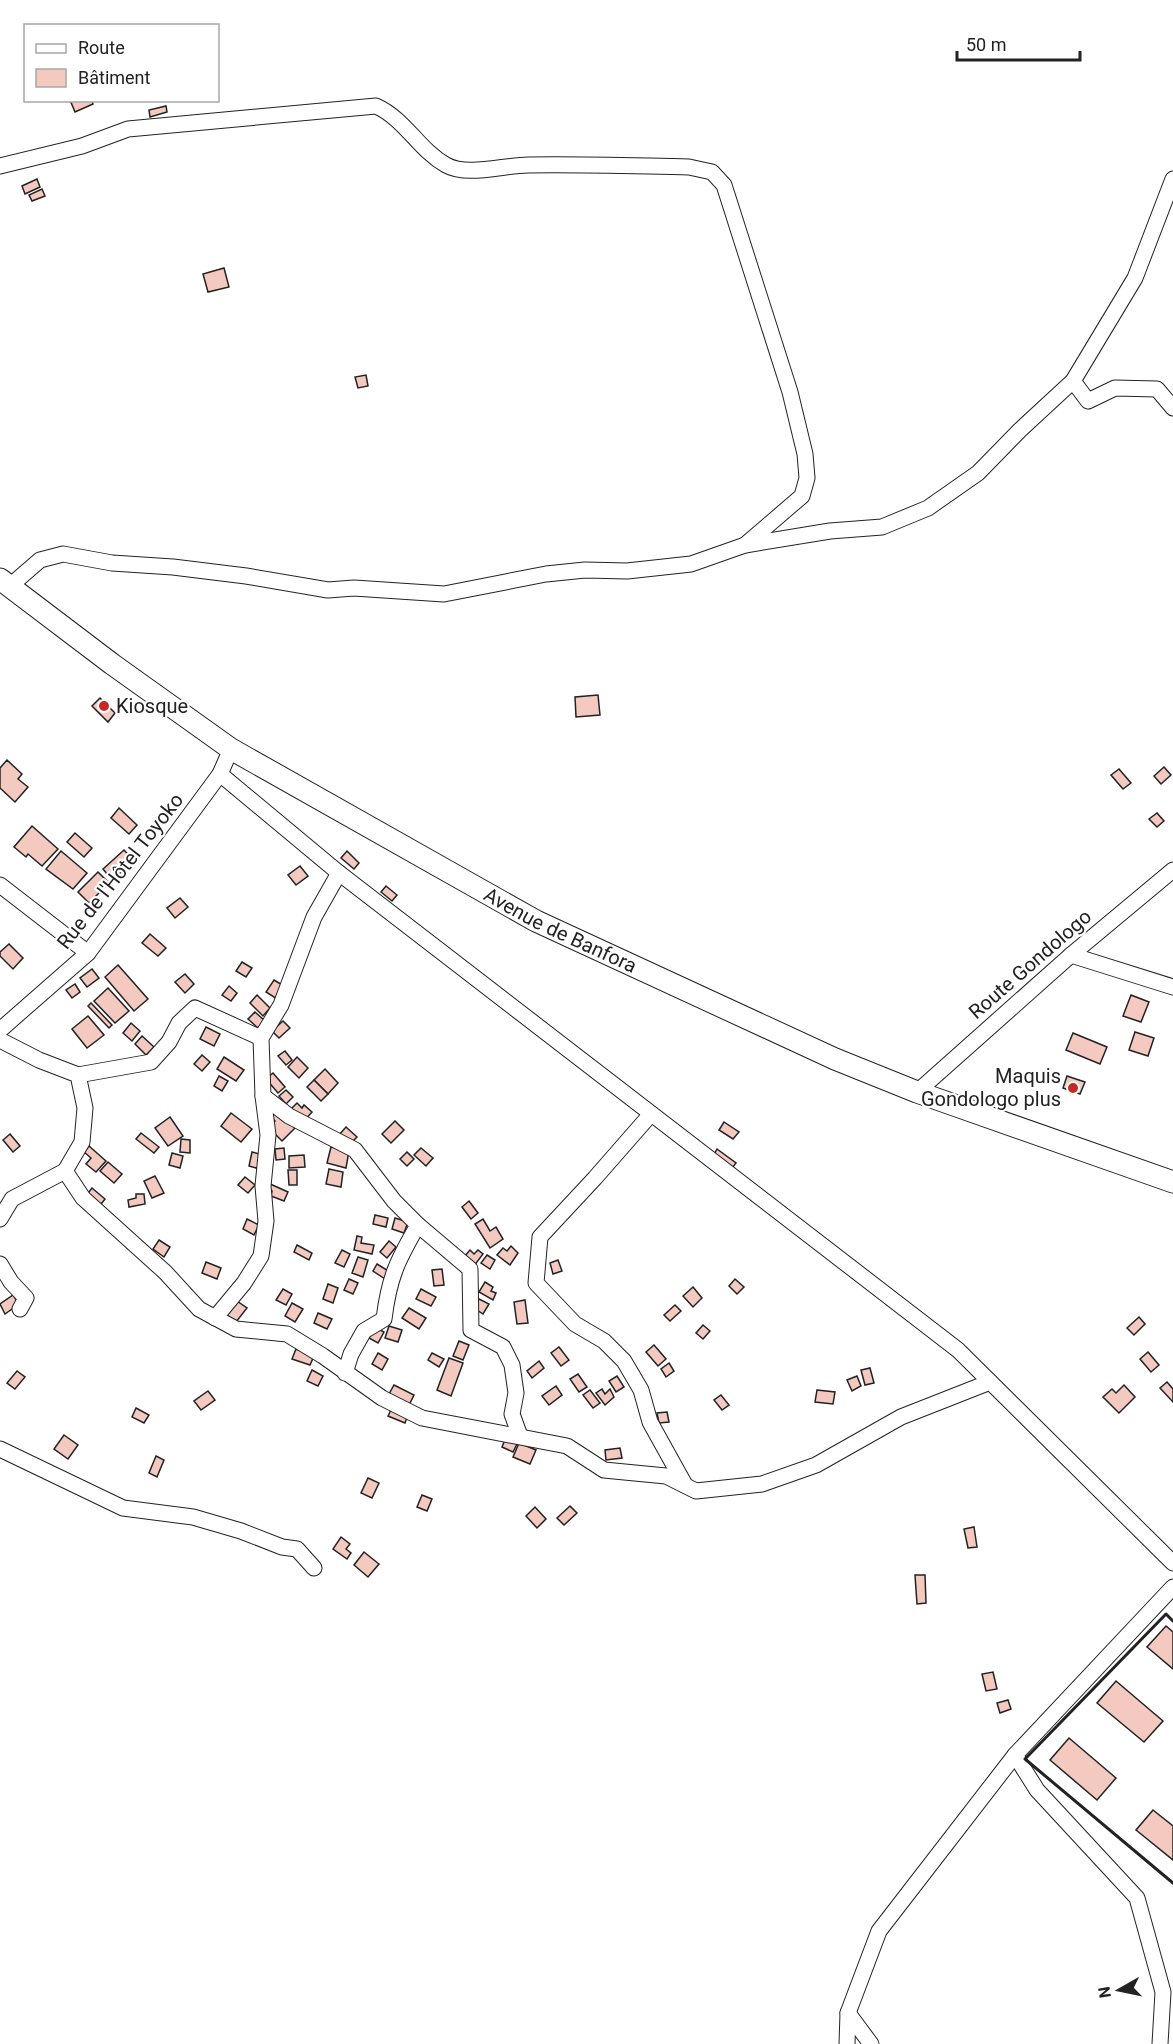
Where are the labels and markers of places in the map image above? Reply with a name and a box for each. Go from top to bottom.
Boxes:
place label: Kiosque [116,694,188,718]
marker: Kiosque [97,699,111,713]
place label: Maquis Gondologo plus [921,1064,1061,1111]
marker: Maquis Gondologo plus [1066,1081,1080,1095]

